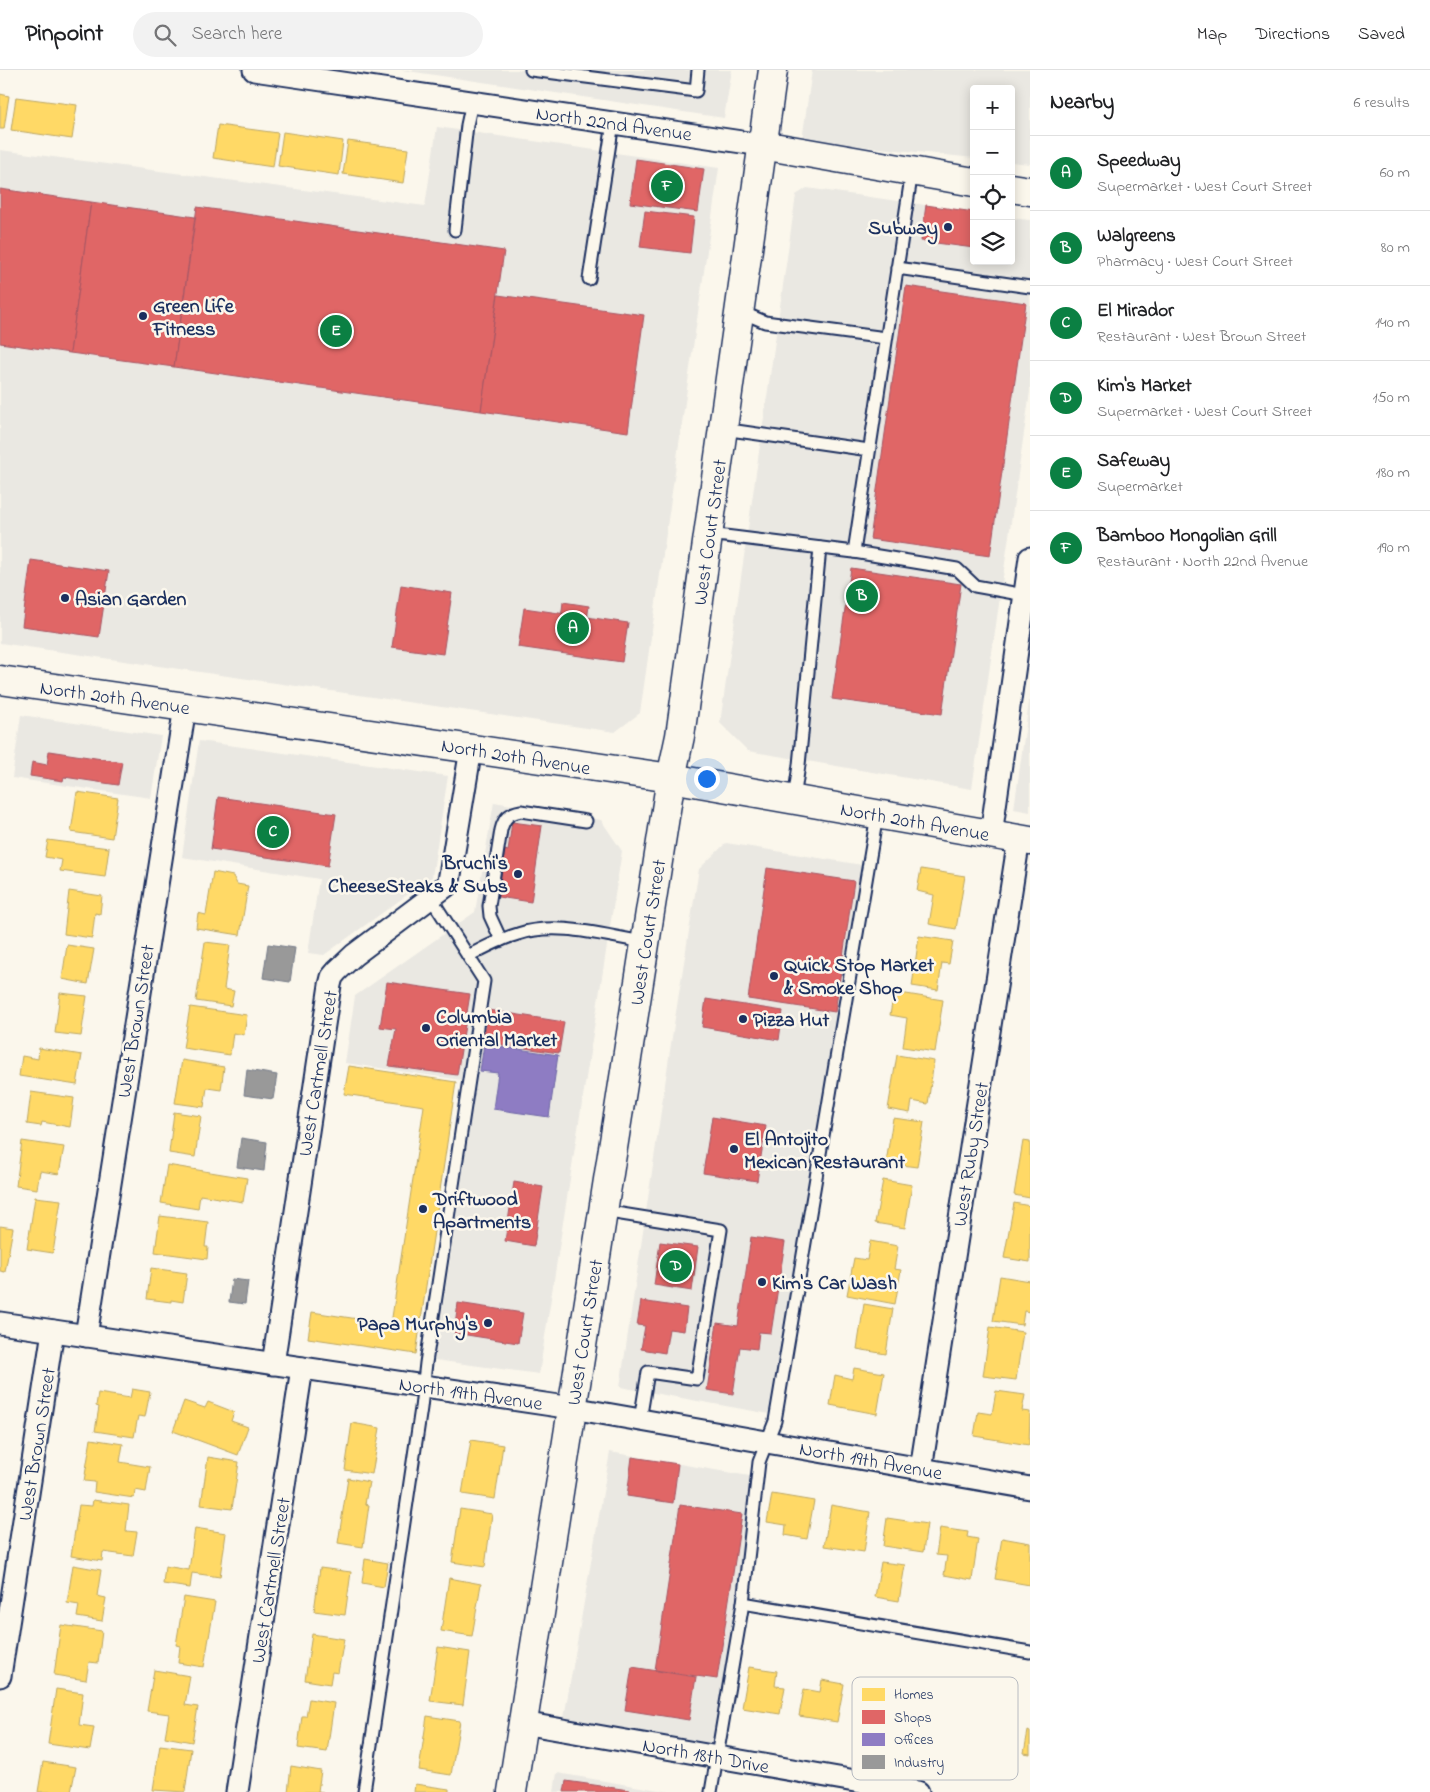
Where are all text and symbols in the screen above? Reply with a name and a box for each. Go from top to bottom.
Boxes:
search box [133,12,483,57]
text: Pinpoint [25,17,103,52]
icon: search [151,21,179,49]
text: Search here [191,21,282,48]
text: Map [1197,22,1227,48]
text: Directions [1255,22,1330,48]
text: Saved [1358,22,1405,48]
map controls [970,85,1015,265]
button: + [970,85,1015,130]
text: Nearby [1050,88,1114,118]
text: 6 results [1353,91,1410,115]
street label: North 22nd Avenue [534,100,693,151]
button: − [970,130,1015,175]
text: Speedway [1097,148,1181,175]
text: A [1061,161,1071,185]
text: 60 m [1380,161,1410,185]
pin: F [651,167,683,205]
button: locate [970,175,1015,220]
text: Supermarket · West Court Street [1097,175,1312,199]
place label: Subway [868,215,938,245]
button: layers [970,220,1015,265]
marker: Subway [942,221,954,233]
text: Walgreens [1097,223,1176,250]
text: B [1061,236,1071,260]
text: 80 m [1381,236,1410,260]
text: Pharmacy · West Court Street [1097,250,1293,274]
place label: Green Life Fitness [152,293,235,345]
text: El Mirador [1097,298,1174,325]
marker: Green Life Fitness [137,310,149,322]
text: C [1062,311,1070,335]
text: 140 m [1375,311,1410,335]
pin: E [320,312,352,350]
text: Restaurant · West Brown Street [1097,325,1306,349]
text: Kim's Market [1097,373,1192,400]
text: D [1060,386,1072,410]
text: 150 m [1372,386,1410,410]
text: Supermarket · West Court Street [1097,400,1312,424]
text: Safeway [1097,448,1170,475]
street label: West Court Street [687,457,736,607]
text: E [1061,461,1071,485]
text: 180 m [1376,461,1410,485]
text: Supermarket [1097,475,1183,499]
text: Bamboo Mongolian Grill [1097,523,1277,550]
text: F [1061,536,1071,560]
text: 190 m [1377,536,1410,560]
text: Restaurant · North 22nd Avenue [1097,550,1308,574]
pin: B [846,577,878,615]
place label: Asian Garden [75,586,186,615]
marker: Asian Garden [59,592,71,604]
pin: A [557,609,589,647]
street label: North 20th Avenue [38,675,191,724]
street label: North 20th Avenue [439,732,592,785]
your location [694,766,720,792]
street label: North 20th Avenue [838,796,991,851]
pin: C [257,813,289,851]
place label: Bruchi's CheeseSteaks & Subs [328,850,508,902]
street label: West Court Street [624,857,675,1007]
marker: Bruchi's CheeseSteaks & Subs [512,868,524,880]
street label: West Brown Street [111,942,164,1100]
place label: Quick Stop Market & Smoke Shop [783,952,934,1004]
marker: Quick Stop Market & Smoke Shop [768,970,780,982]
street label: West Cartmell Street [292,988,347,1158]
place label: Columbia Oriental Market [436,1004,557,1056]
place label: Pizza Hut [753,1007,830,1036]
marker: Pizza Hut [737,1013,749,1025]
marker: Columbia Oriental Market [420,1022,432,1034]
street label: West Ruby Street [947,1080,998,1229]
place label: El Antojito Mexican Restaurant [744,1126,905,1178]
marker: El Antojito Mexican Restaurant [728,1143,740,1155]
place label: Driftwood Apartments [432,1186,531,1238]
marker: Driftwood Apartments [417,1203,429,1215]
pin: D [660,1247,692,1285]
street label: West Court Street [561,1257,612,1407]
place label: Kim's Car Wash [772,1270,897,1299]
marker: Kim's Car Wash [756,1276,768,1288]
place label: Papa Murphy's [357,1311,478,1341]
marker: Papa Murphy's [482,1317,494,1329]
street label: West Brown Street [12,1365,65,1523]
street label: North 19th Avenue [397,1371,544,1420]
street label: North 19th Avenue [797,1436,944,1489]
street label: West Cartmell Street [245,1495,300,1665]
legend [852,1677,1018,1780]
text: Homes [894,1685,934,1706]
text: Shops [894,1708,932,1729]
text: Offices [894,1730,934,1751]
street label: North 18th Drive [640,1732,771,1783]
text: Industry [894,1753,944,1775]

